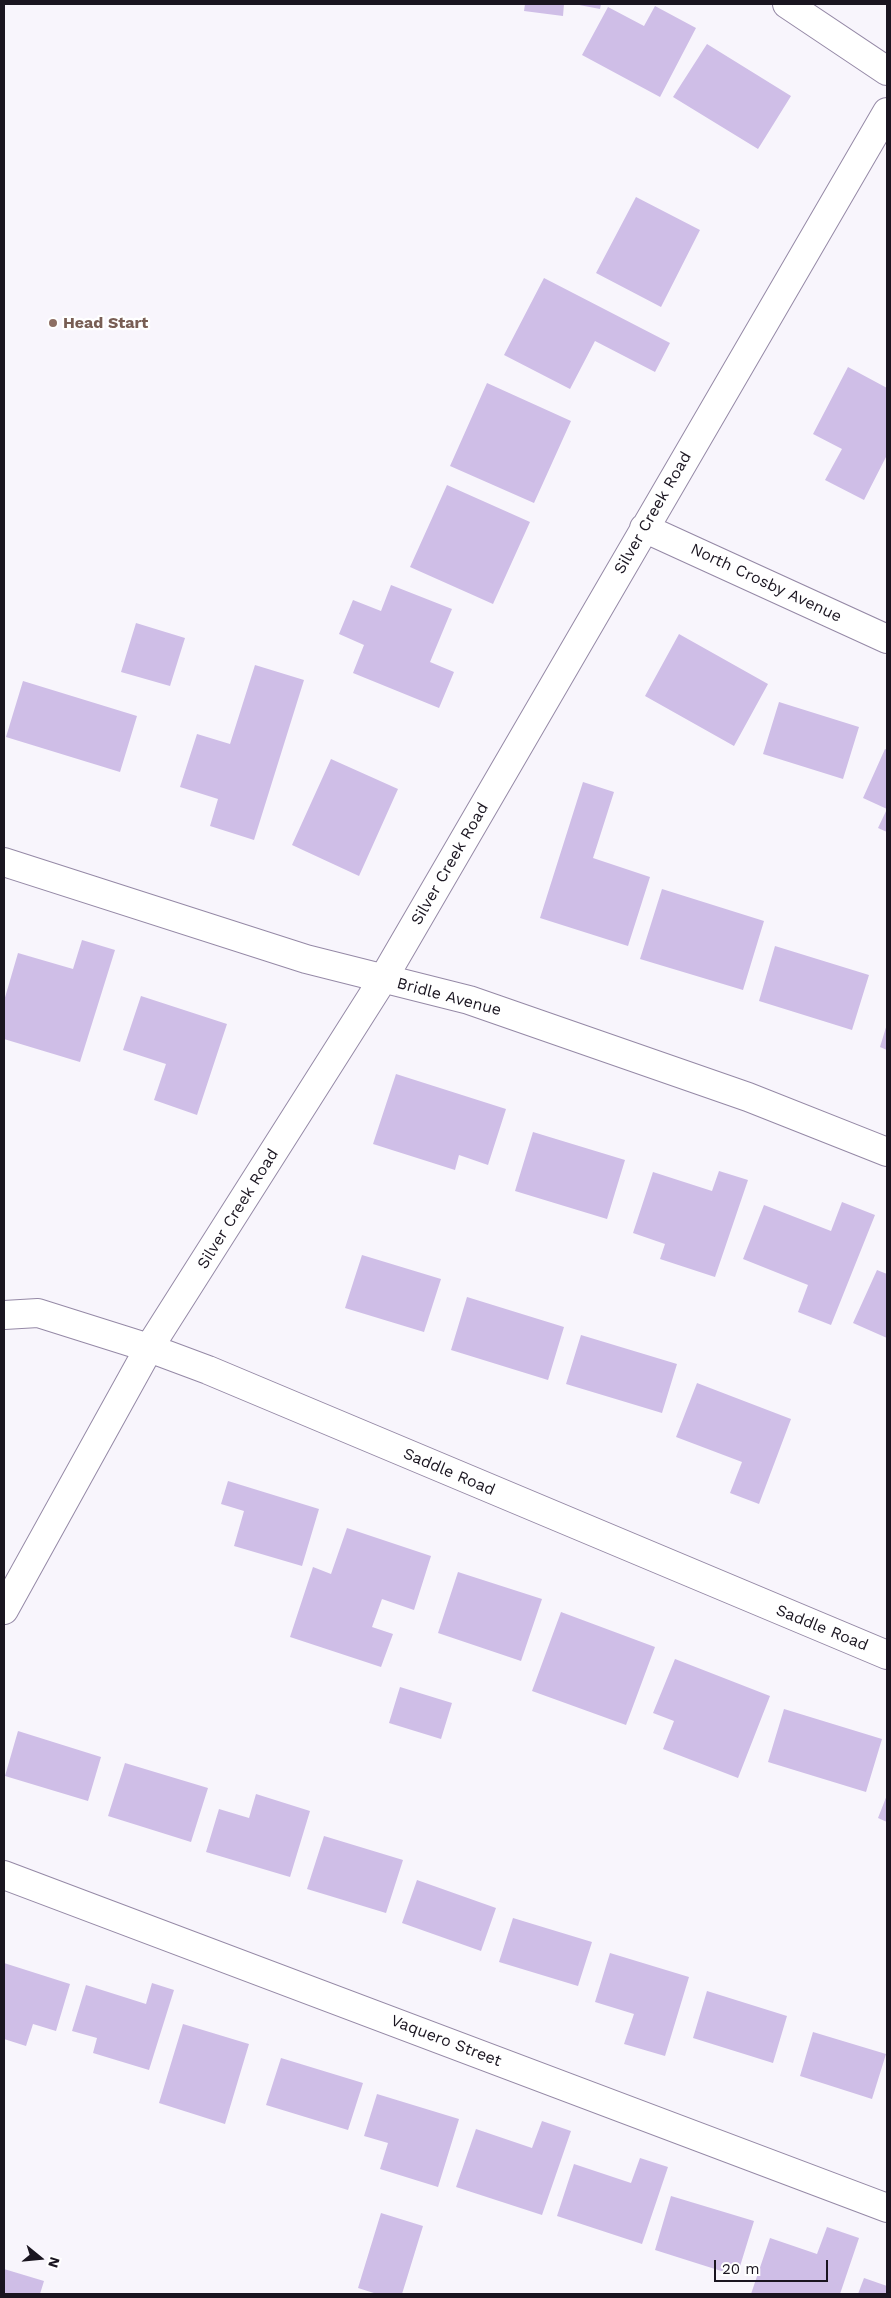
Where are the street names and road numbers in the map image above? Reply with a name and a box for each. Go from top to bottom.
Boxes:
street label: Silver Creek Road [610,449,696,577]
street label: North Crosby Avenue [687,539,845,627]
street label: Silver Creek Road [407,800,493,928]
street label: Bridle Avenue [395,974,503,1020]
street label: Silver Creek Road [193,1145,283,1273]
street label: Saddle Road [400,1444,498,1500]
street label: Saddle Road [773,1601,871,1655]
street label: Vaquero Street [388,2011,504,2071]

